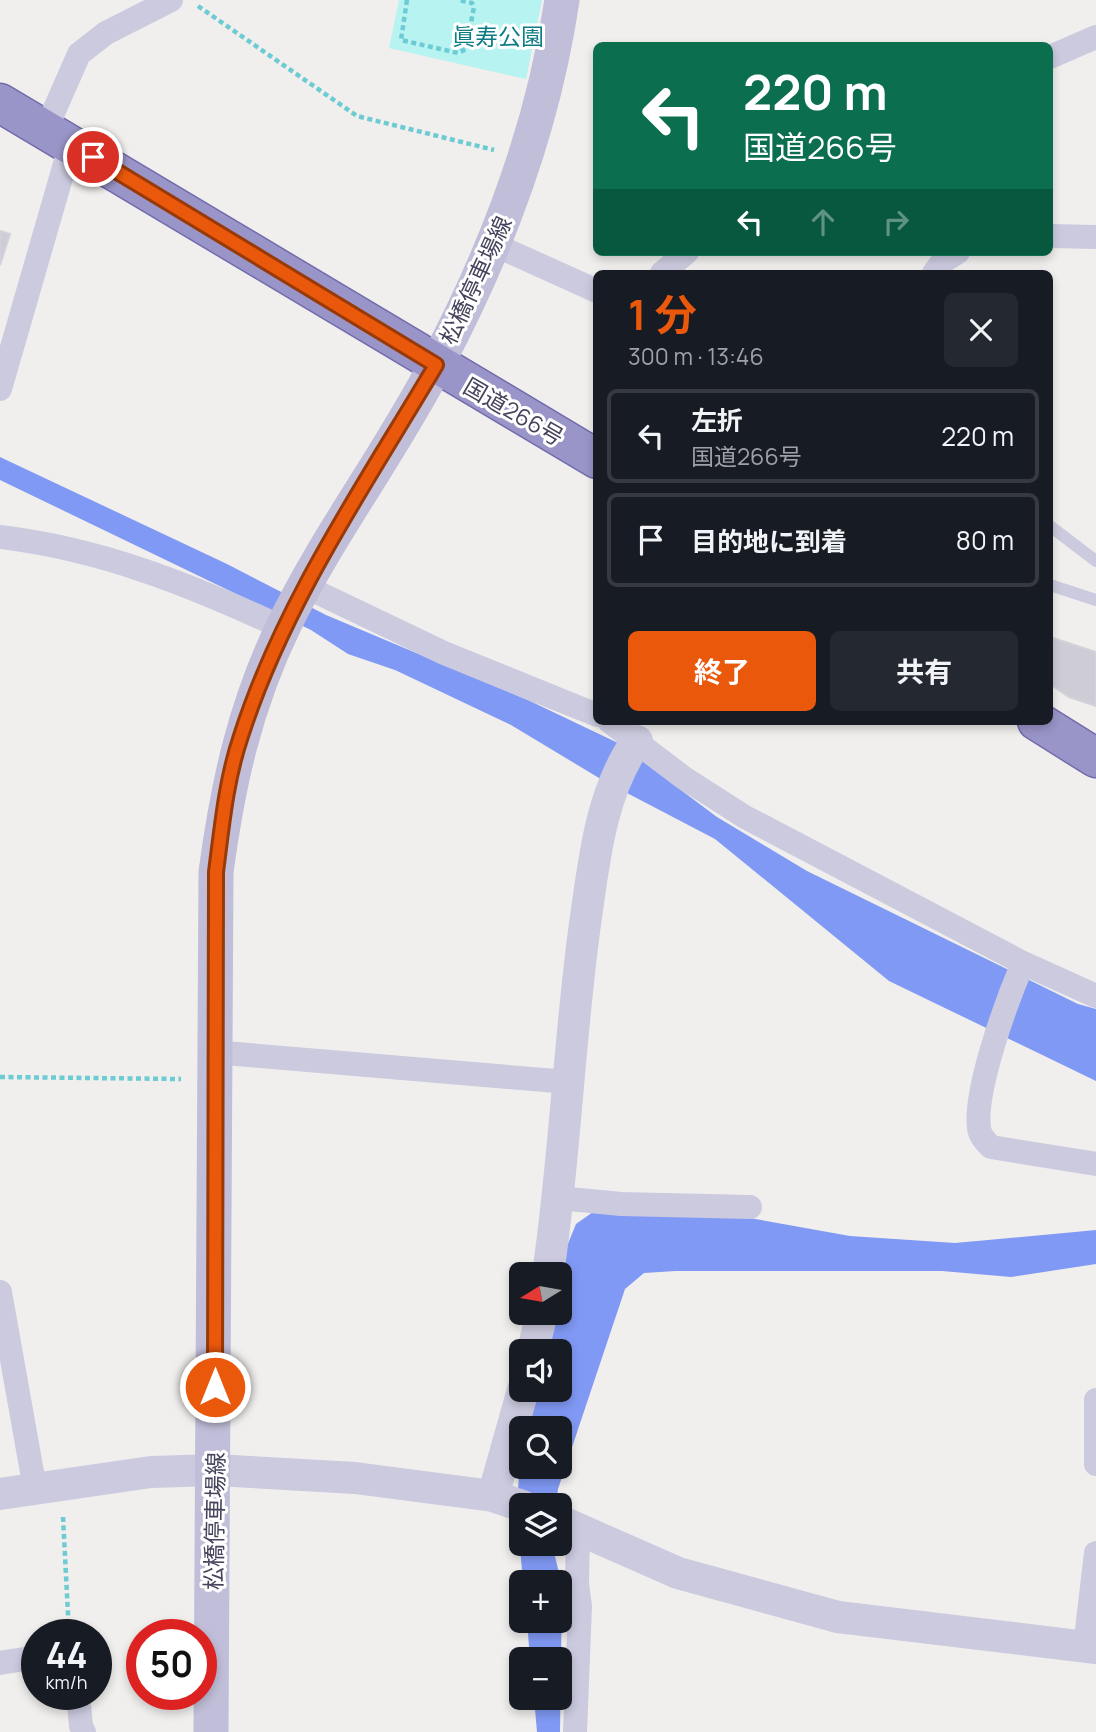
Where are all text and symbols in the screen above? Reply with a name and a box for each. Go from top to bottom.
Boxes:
park label: 眞寿公園 [452,20,544,52]
text: 220 m [743,58,887,125]
icon: left [628,70,719,161]
text: 国道266号 [743,125,897,169]
pin [63,127,123,187]
icon: arrive [74,138,112,176]
icon: left [731,203,769,241]
icon: ahead [804,203,842,241]
icon: right [877,203,915,241]
street label: 松橋停車場線 [431,211,519,349]
text: 1 分 [628,285,697,343]
button: close [944,293,1018,367]
text: 300 m · 13:46 [628,340,764,372]
street label: 国道266号 [458,369,570,453]
text: 左折 [691,402,743,438]
icon: left [632,417,670,455]
text: 220 m [941,418,1014,454]
text: 国道266号 [691,440,802,472]
icon: arrive [632,521,670,559]
text: 80 m [956,522,1014,558]
text: 目的地に到着 [691,523,847,559]
button: 終了 [628,631,816,711]
button: 共有 [830,631,1018,711]
north arrow [509,1262,572,1325]
map controls [509,1262,572,1710]
button: sound [509,1339,572,1402]
position arrow [178,1350,252,1424]
button: search [509,1416,572,1479]
street label: 松橋停車場線 [197,1452,231,1590]
button: layers [509,1493,572,1556]
button: + [509,1570,572,1633]
speed limit sign: 50 [126,1619,217,1710]
text: 44 [45,1631,88,1679]
button: − [509,1647,572,1710]
text: km/h [46,1670,87,1694]

